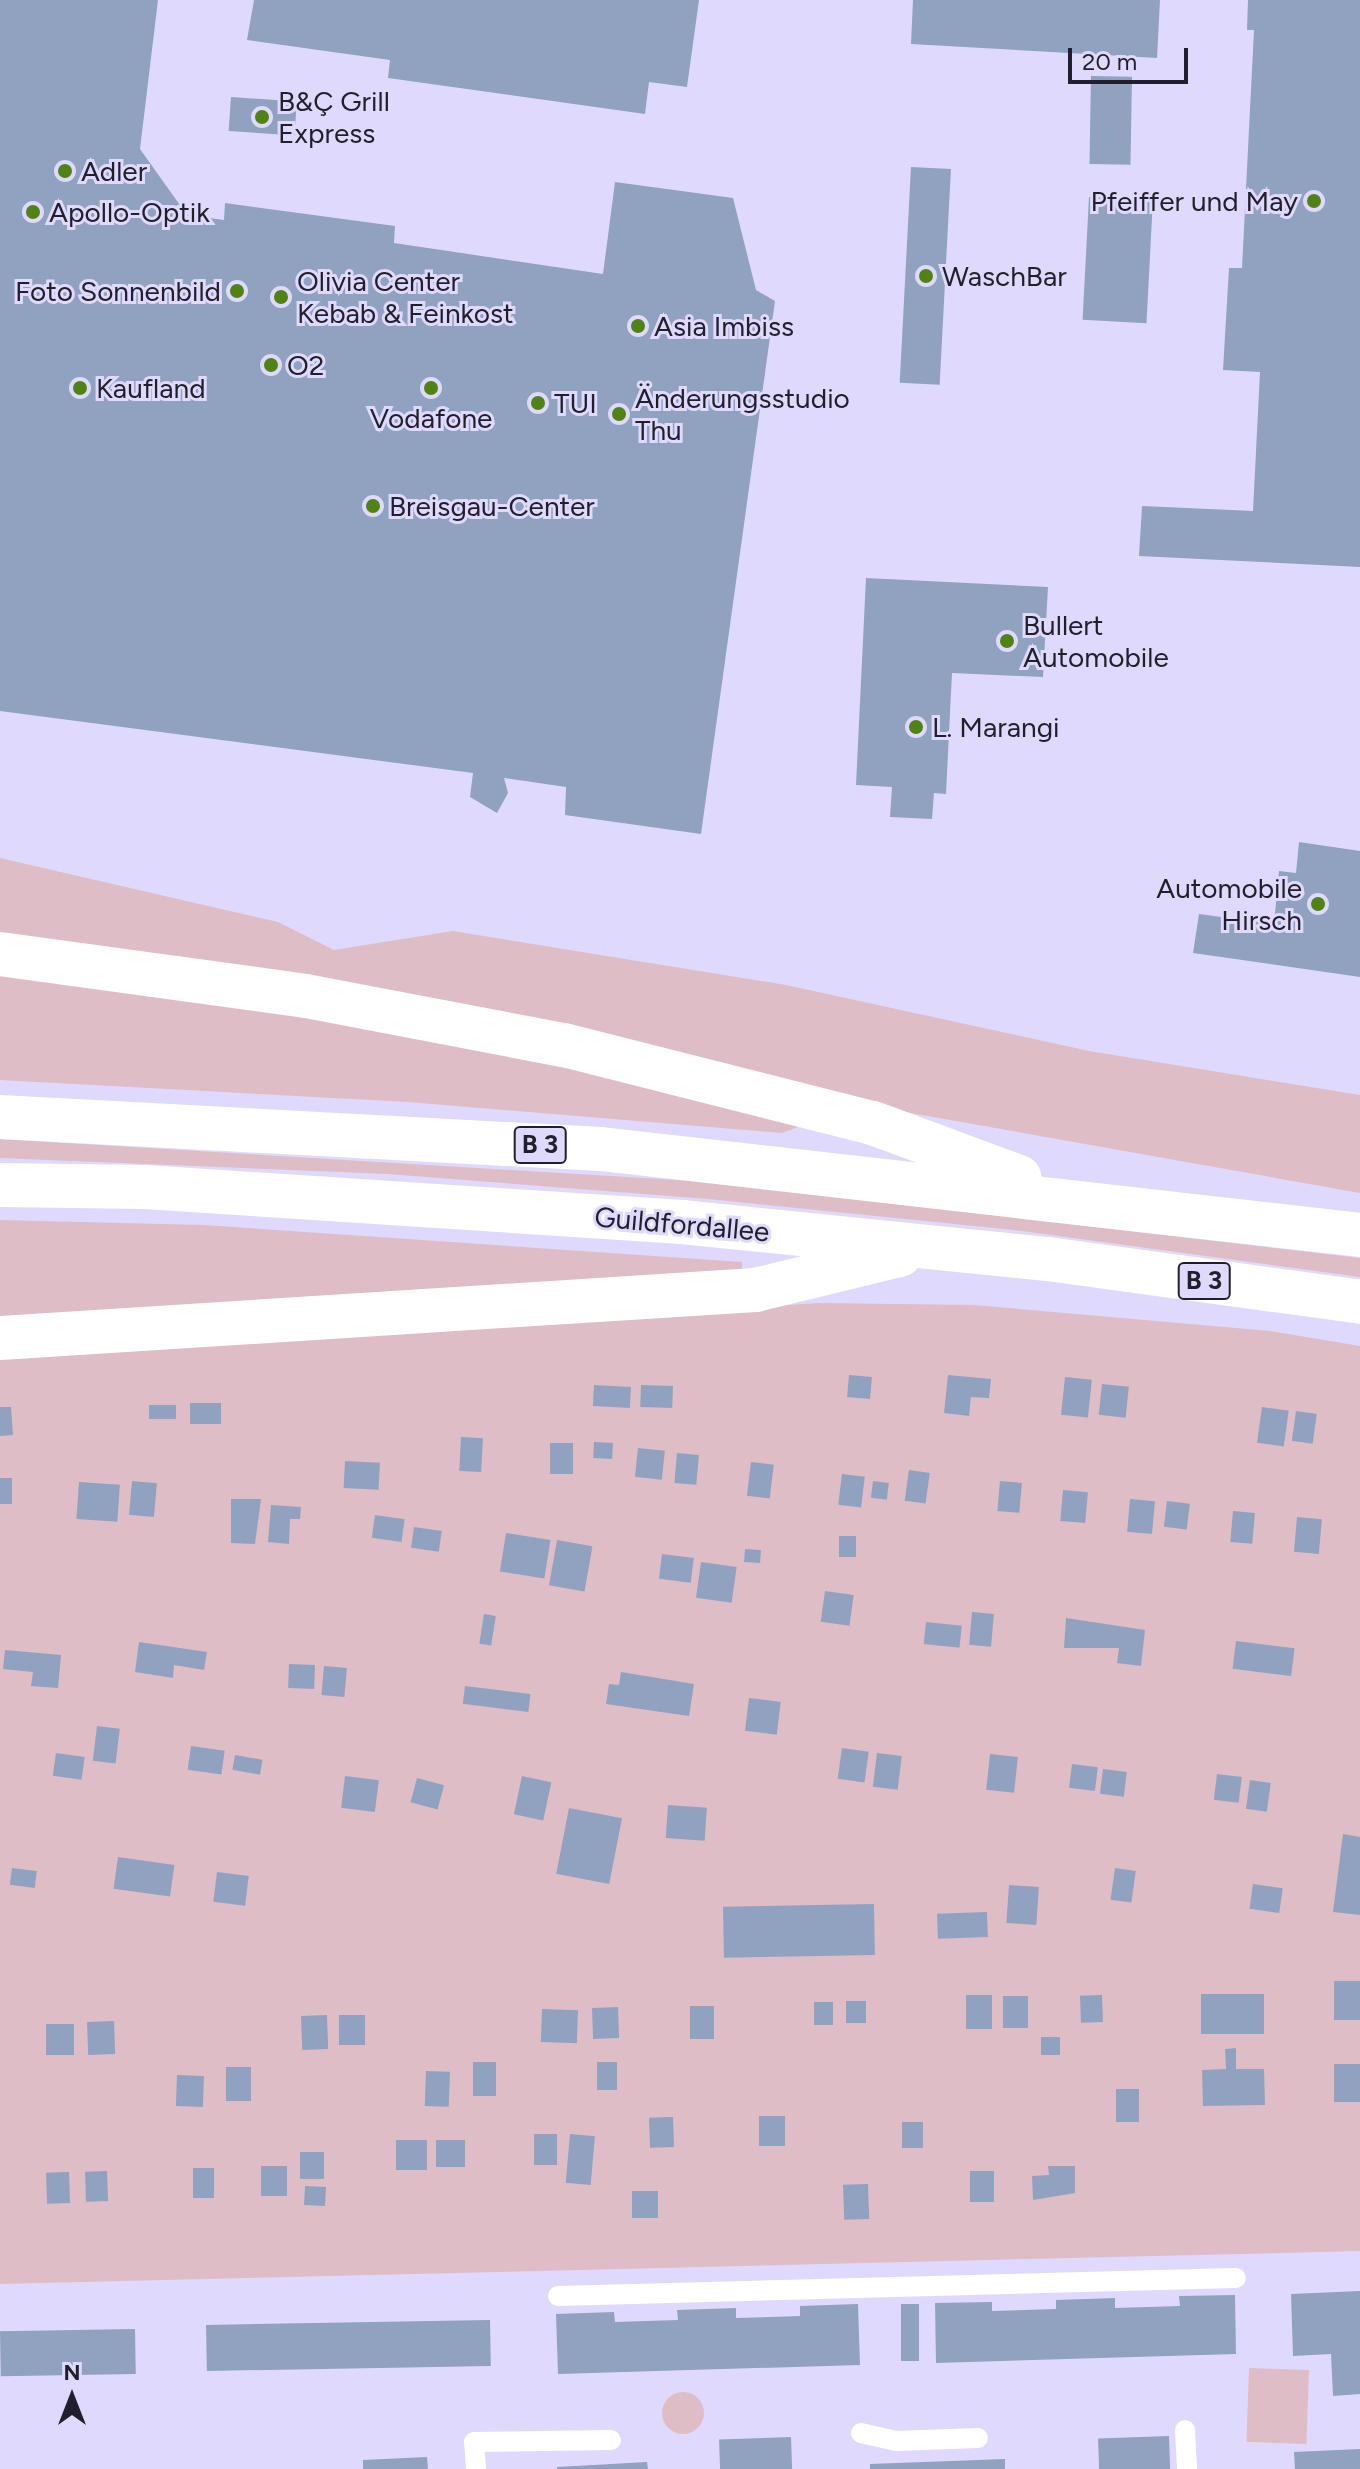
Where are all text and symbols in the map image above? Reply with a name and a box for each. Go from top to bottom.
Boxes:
scale bar [1072,32,1192,82]
text: 20 m [1082,47,1137,76]
place label: B&Ç Grill Express [278,84,390,150]
marker: B&Ç Grill Express [253,108,271,126]
place label: Adler [81,154,147,188]
marker: Adler [56,162,74,180]
place label: Pfeiffer und May [1090,184,1298,218]
marker: Pfeiffer und May [1305,192,1323,210]
place label: Apollo-Optik [49,195,210,229]
marker: Apollo-Optik [24,203,42,221]
place label: WaschBar [942,259,1067,293]
place label: Olivia Center Kebab & Feinkost [297,264,514,330]
marker: WaschBar [917,267,935,285]
place label: Foto Sonnenbild [15,274,221,308]
marker: Foto Sonnenbild [228,282,246,300]
marker: Olivia Center Kebab & Feinkost [272,288,290,306]
place label: Asia Imbiss [654,309,794,343]
marker: Asia Imbiss [629,317,647,335]
place label: O2 [287,348,324,382]
marker: O2 [262,356,280,374]
place label: Kaufland [96,371,206,405]
marker: Kaufland [71,379,89,397]
marker: Vodafone [422,379,440,397]
place label: Änderungsstudio Thu [635,381,850,447]
place label: TUI [554,386,597,420]
marker: TUI [529,394,547,412]
place label: Vodafone [370,401,492,435]
marker: Änderungsstudio Thu [610,405,628,423]
place label: Breisgau-Center [389,489,595,523]
marker: Breisgau-Center [364,497,382,515]
place label: Bullert Automobile [1023,608,1169,674]
marker: Bullert Automobile [998,632,1016,650]
place label: L. Marangi [932,710,1060,744]
marker: L. Marangi [907,718,925,736]
place label: Automobile Hirsch [1156,871,1302,937]
marker: Automobile Hirsch [1309,895,1327,913]
road number: B 3 [512,1123,568,1167]
street label: Guildfordallee [593,1200,771,1248]
road number: B 3 [1176,1259,1232,1303]
north arrow [32,2357,112,2437]
text: N [63,2359,81,2386]

